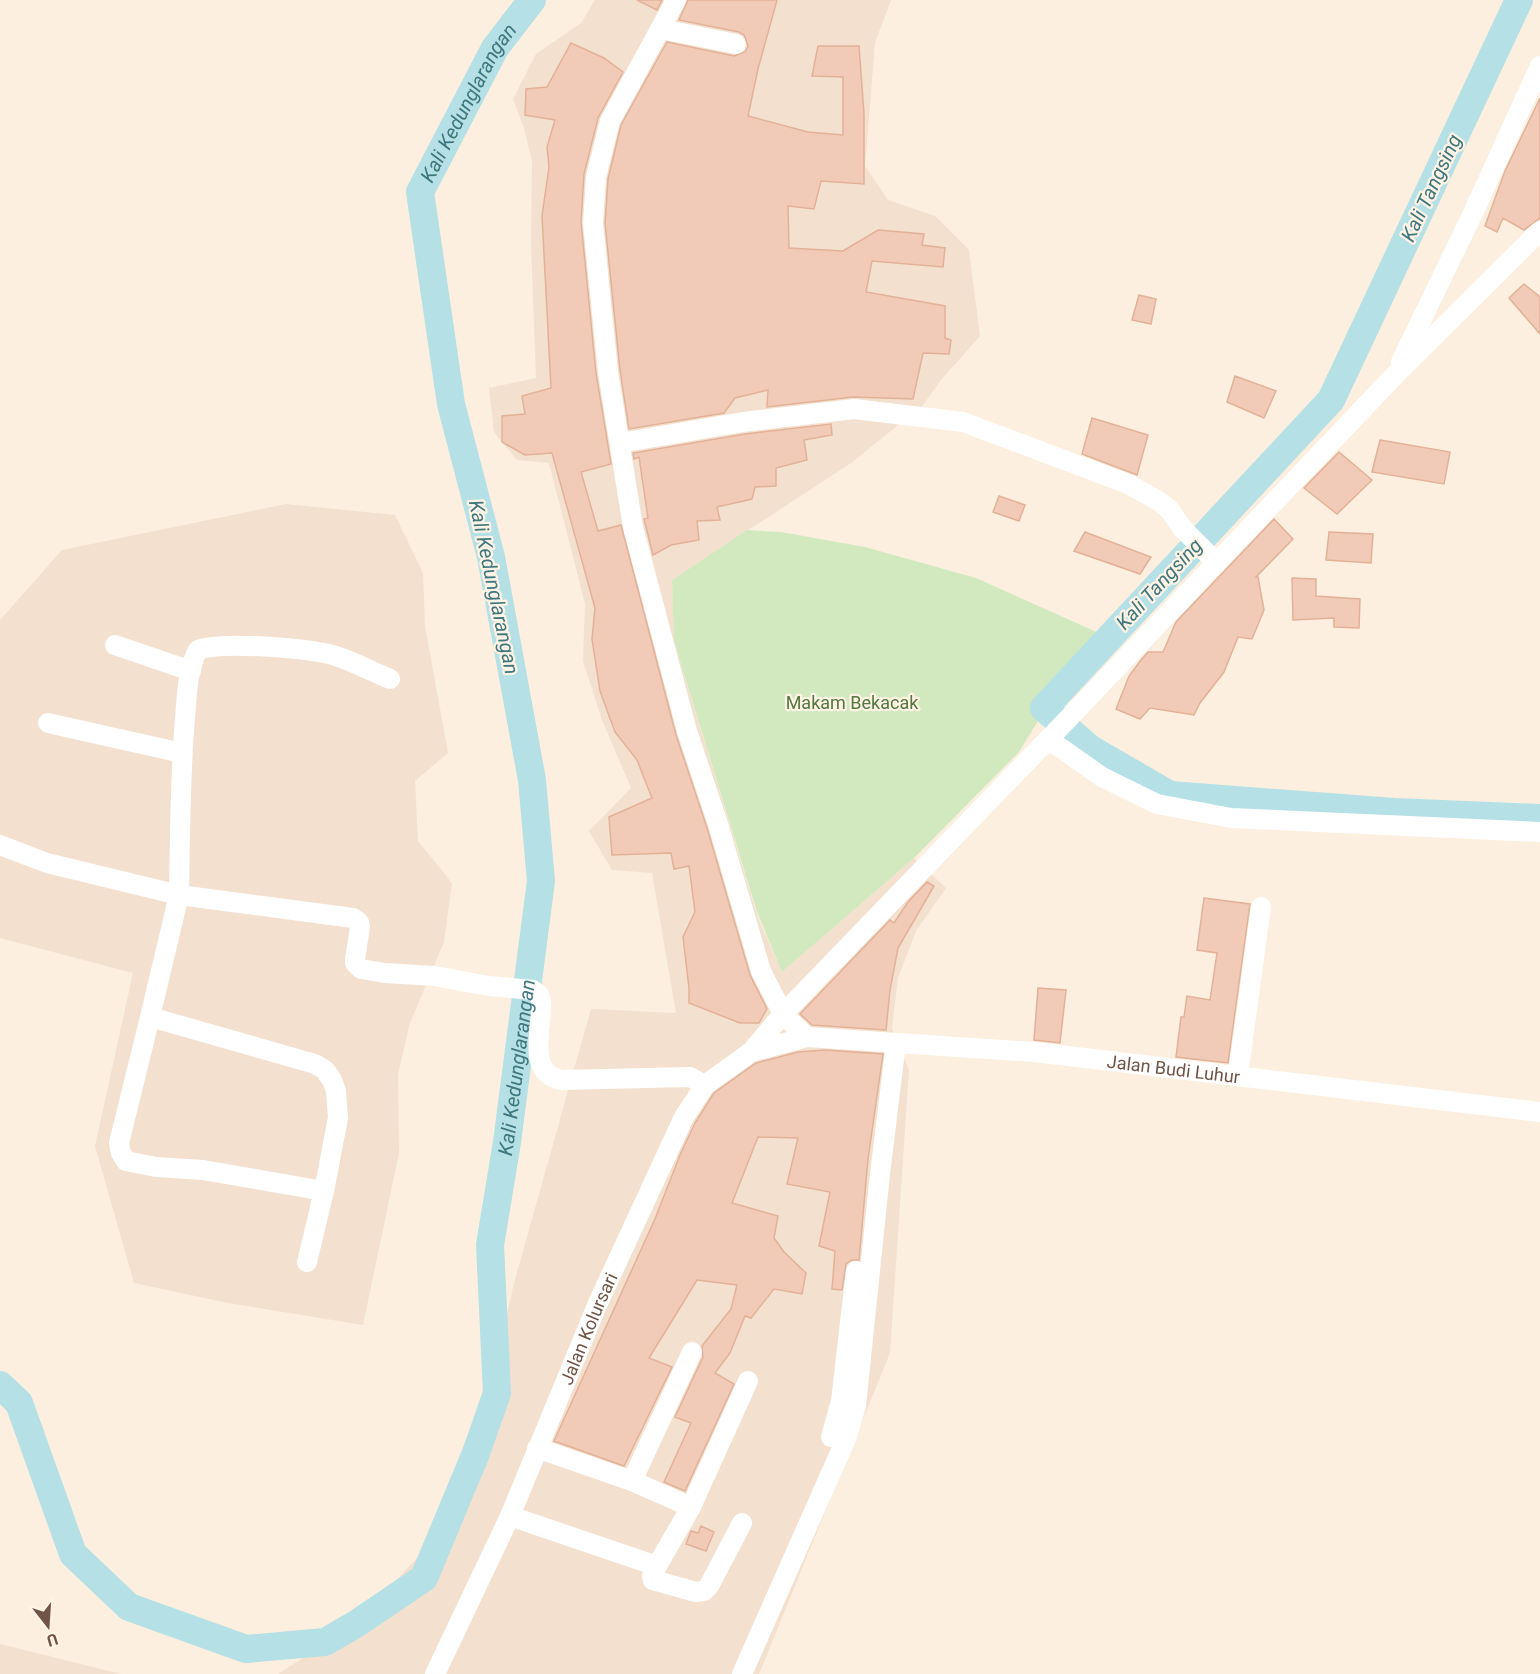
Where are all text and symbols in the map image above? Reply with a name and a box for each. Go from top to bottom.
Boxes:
water label: Kali Kedunglarangan [415,19,522,186]
water label: Kali Tangsing [1396,130,1466,245]
water label: Kali Kedunglarangan [464,498,524,676]
water label: Kali Tangsing [1111,533,1207,634]
park label: Makam Bekacak [786,692,919,713]
water label: Kali Kedunglarangan [493,978,540,1157]
street label: Jalan Budi Luhur [1106,1050,1241,1087]
street label: Jalan Kolursari [555,1269,621,1388]
north arrow [18,1596,78,1656]
text: U [44,1629,60,1650]

